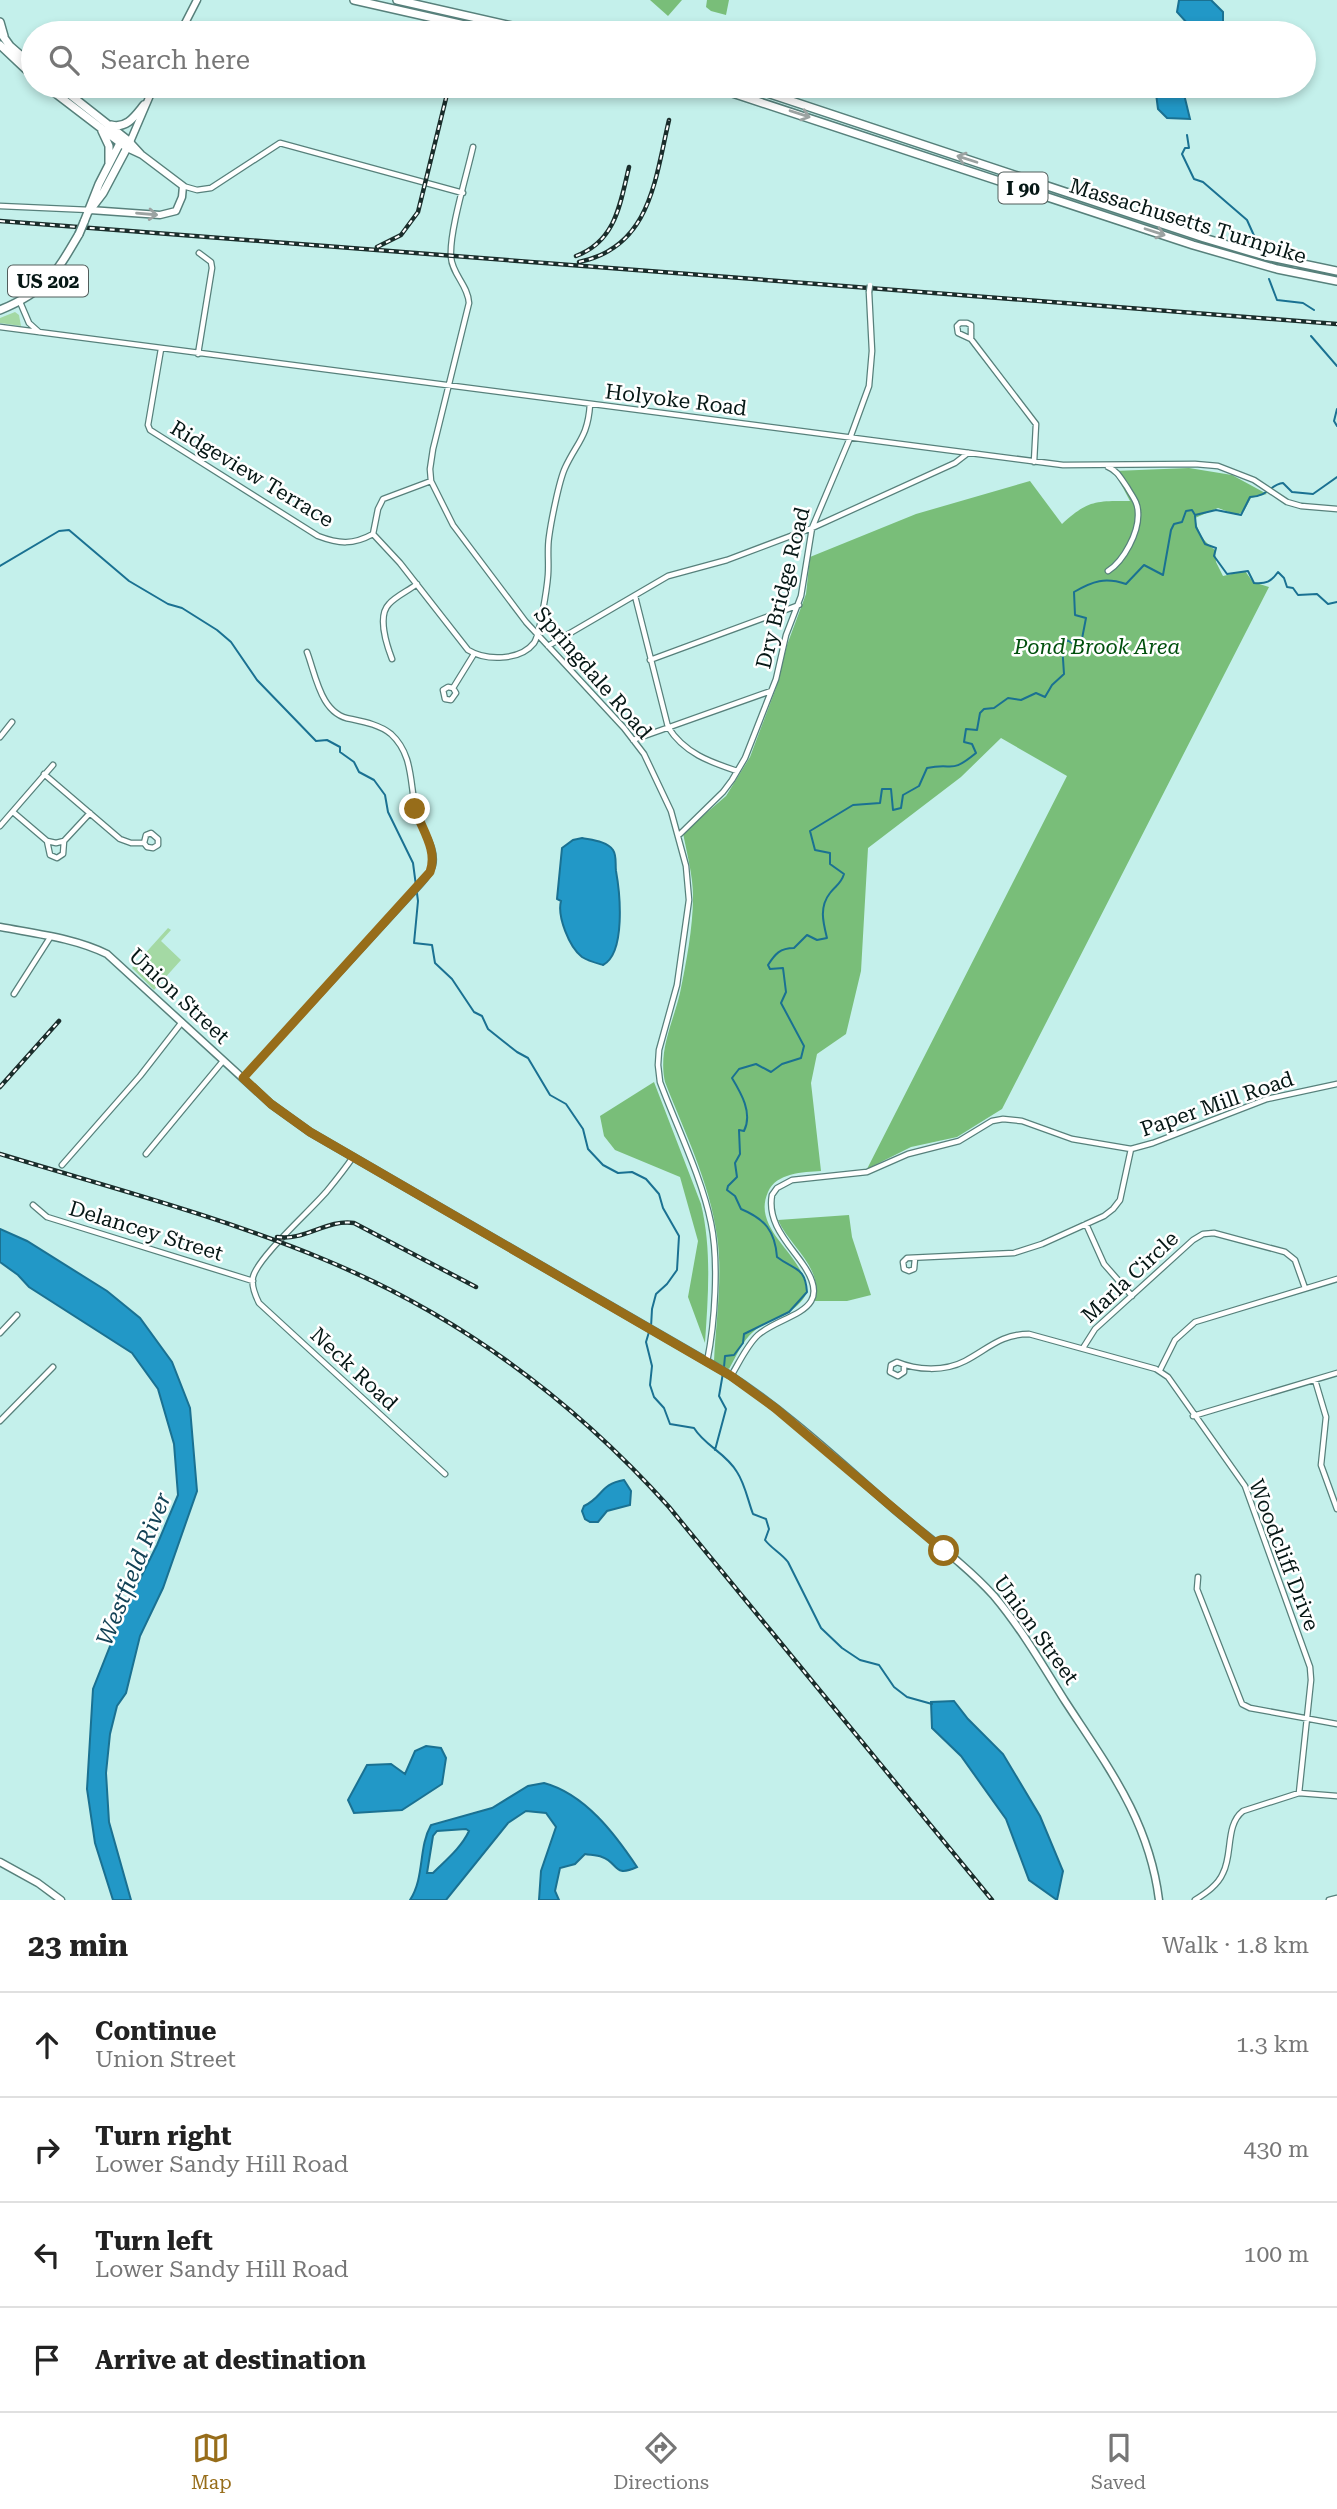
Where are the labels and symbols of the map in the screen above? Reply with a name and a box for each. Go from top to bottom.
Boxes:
one-way arrow [788,109,810,121]
one-way arrow [957,152,979,164]
road number: I 90 [998,172,1048,204]
street label: Massachusetts Turnpike [1067,173,1309,269]
one-way arrow [135,208,158,221]
one-way arrow [1143,227,1165,239]
road number: US 202 [8,266,88,296]
street label: Holyoke Road [604,379,749,421]
street label: Ridgeview Terrace [166,416,338,532]
street label: Dry Bridge Road [751,504,815,671]
street label: Springdale Road [529,602,657,744]
park label: Pond Brook Area [1013,635,1180,659]
route end [399,793,430,824]
street label: Union Street [124,943,234,1049]
street label: Paper Mill Road [1137,1066,1297,1141]
street label: Delancey Street [66,1196,226,1266]
street label: Marla Circle [1077,1226,1183,1328]
street label: Neck Road [306,1323,403,1416]
street label: Woodcliff Drive [1244,1476,1324,1634]
water label: Westfield River [91,1488,177,1650]
route start [928,1535,959,1566]
street label: Union Street [988,1571,1084,1689]

